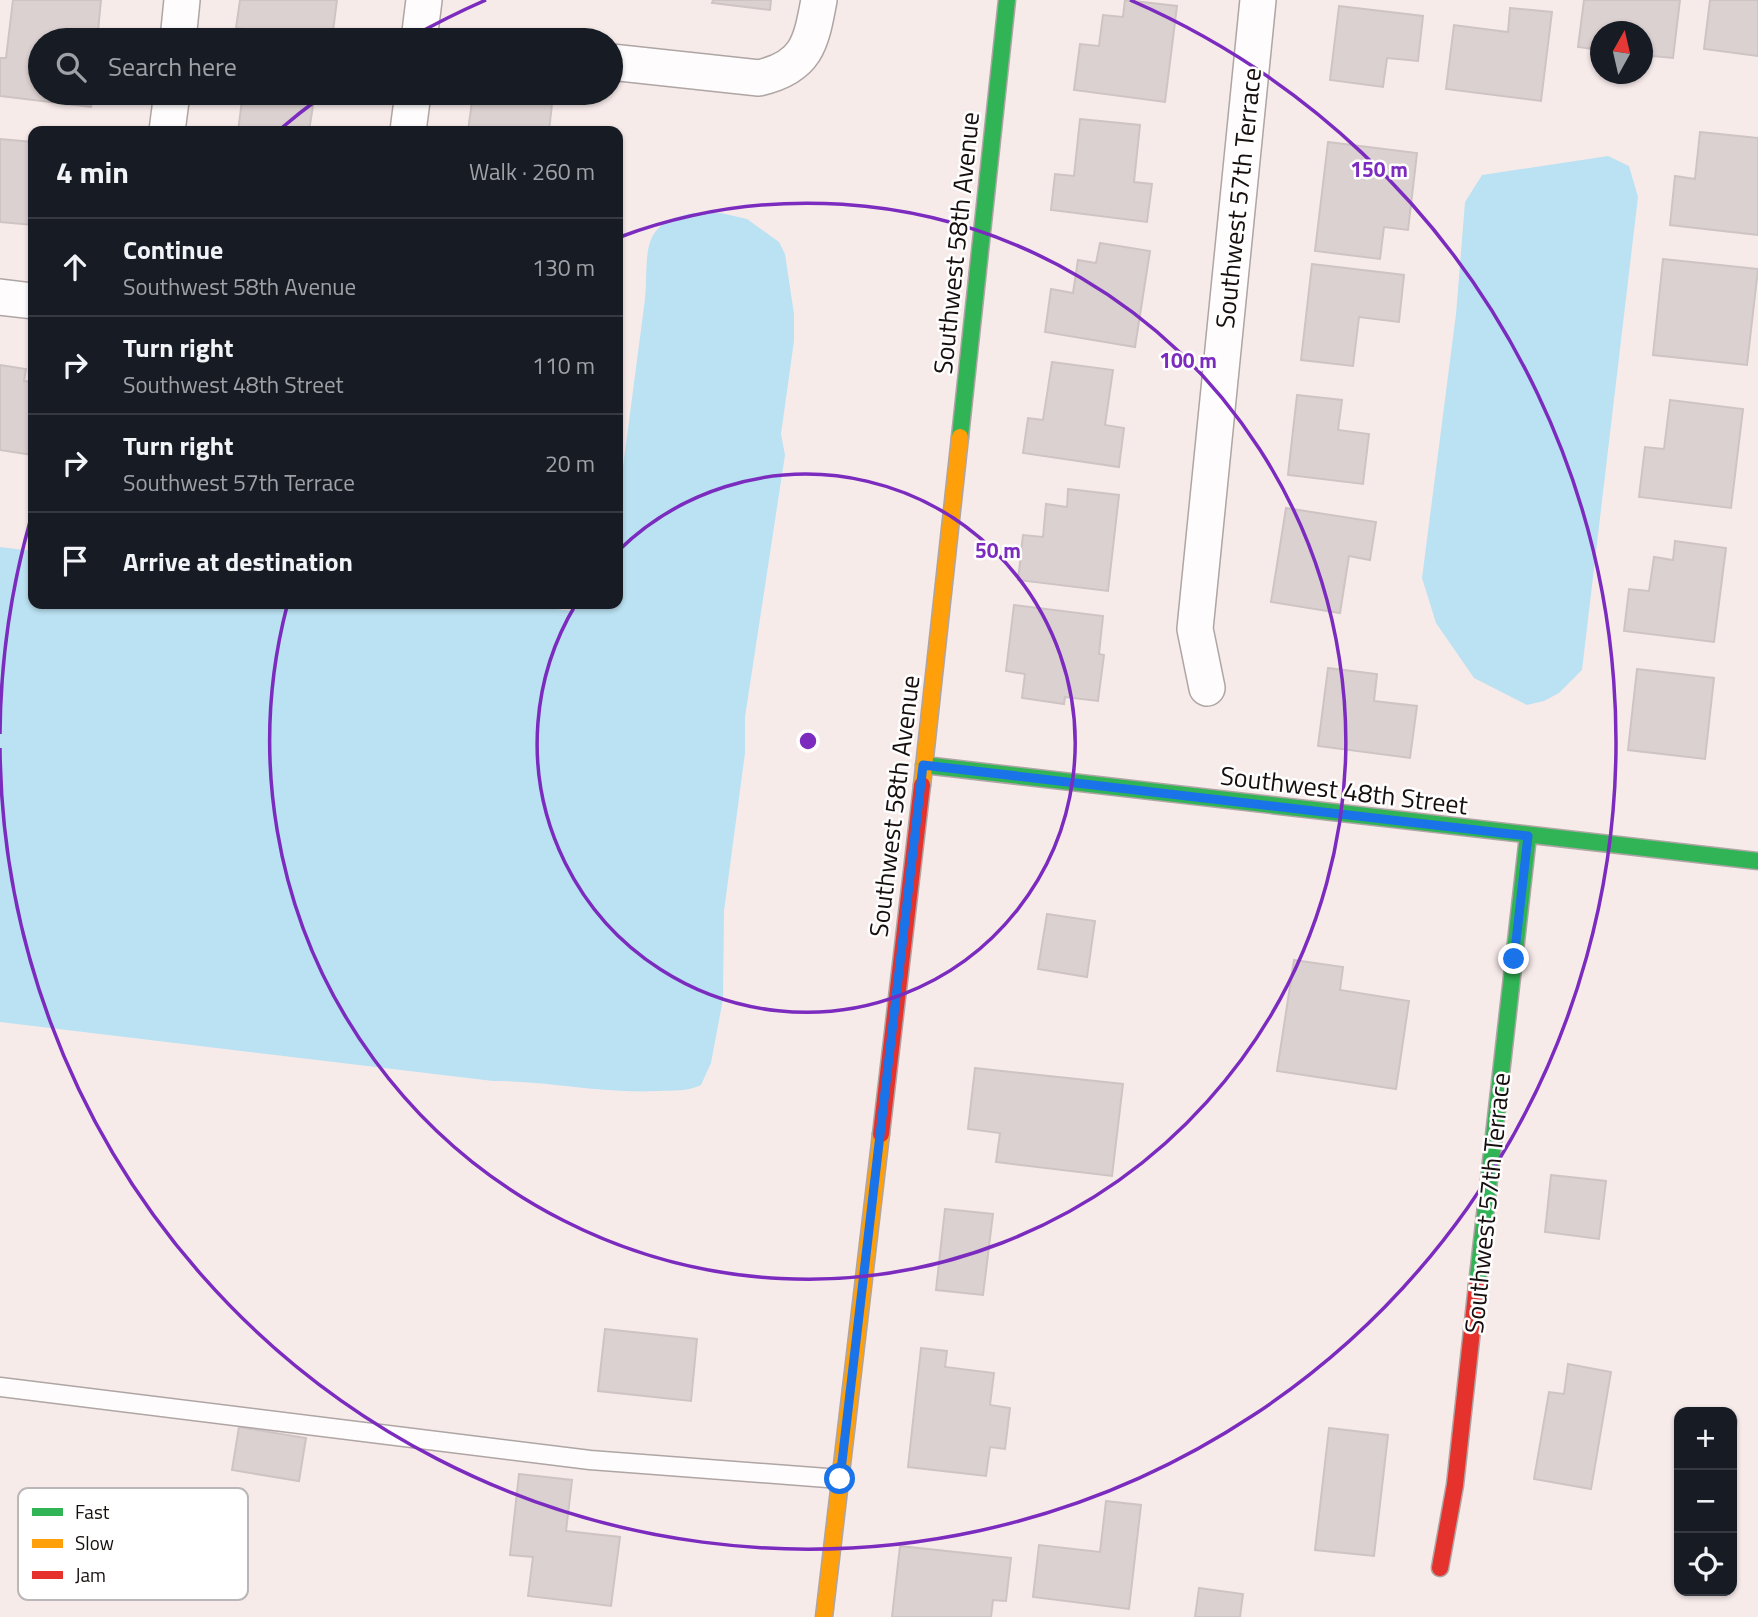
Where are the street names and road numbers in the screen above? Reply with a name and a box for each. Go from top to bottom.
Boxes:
street label: Southwest 57th Terrace [1205,66,1271,330]
street label: Southwest 58th Avenue [923,110,989,376]
street label: Southwest 58th Avenue [859,673,929,939]
street label: Southwest 48th Street [1218,755,1470,825]
street label: Southwest 57th Terrace [1454,1071,1520,1335]

